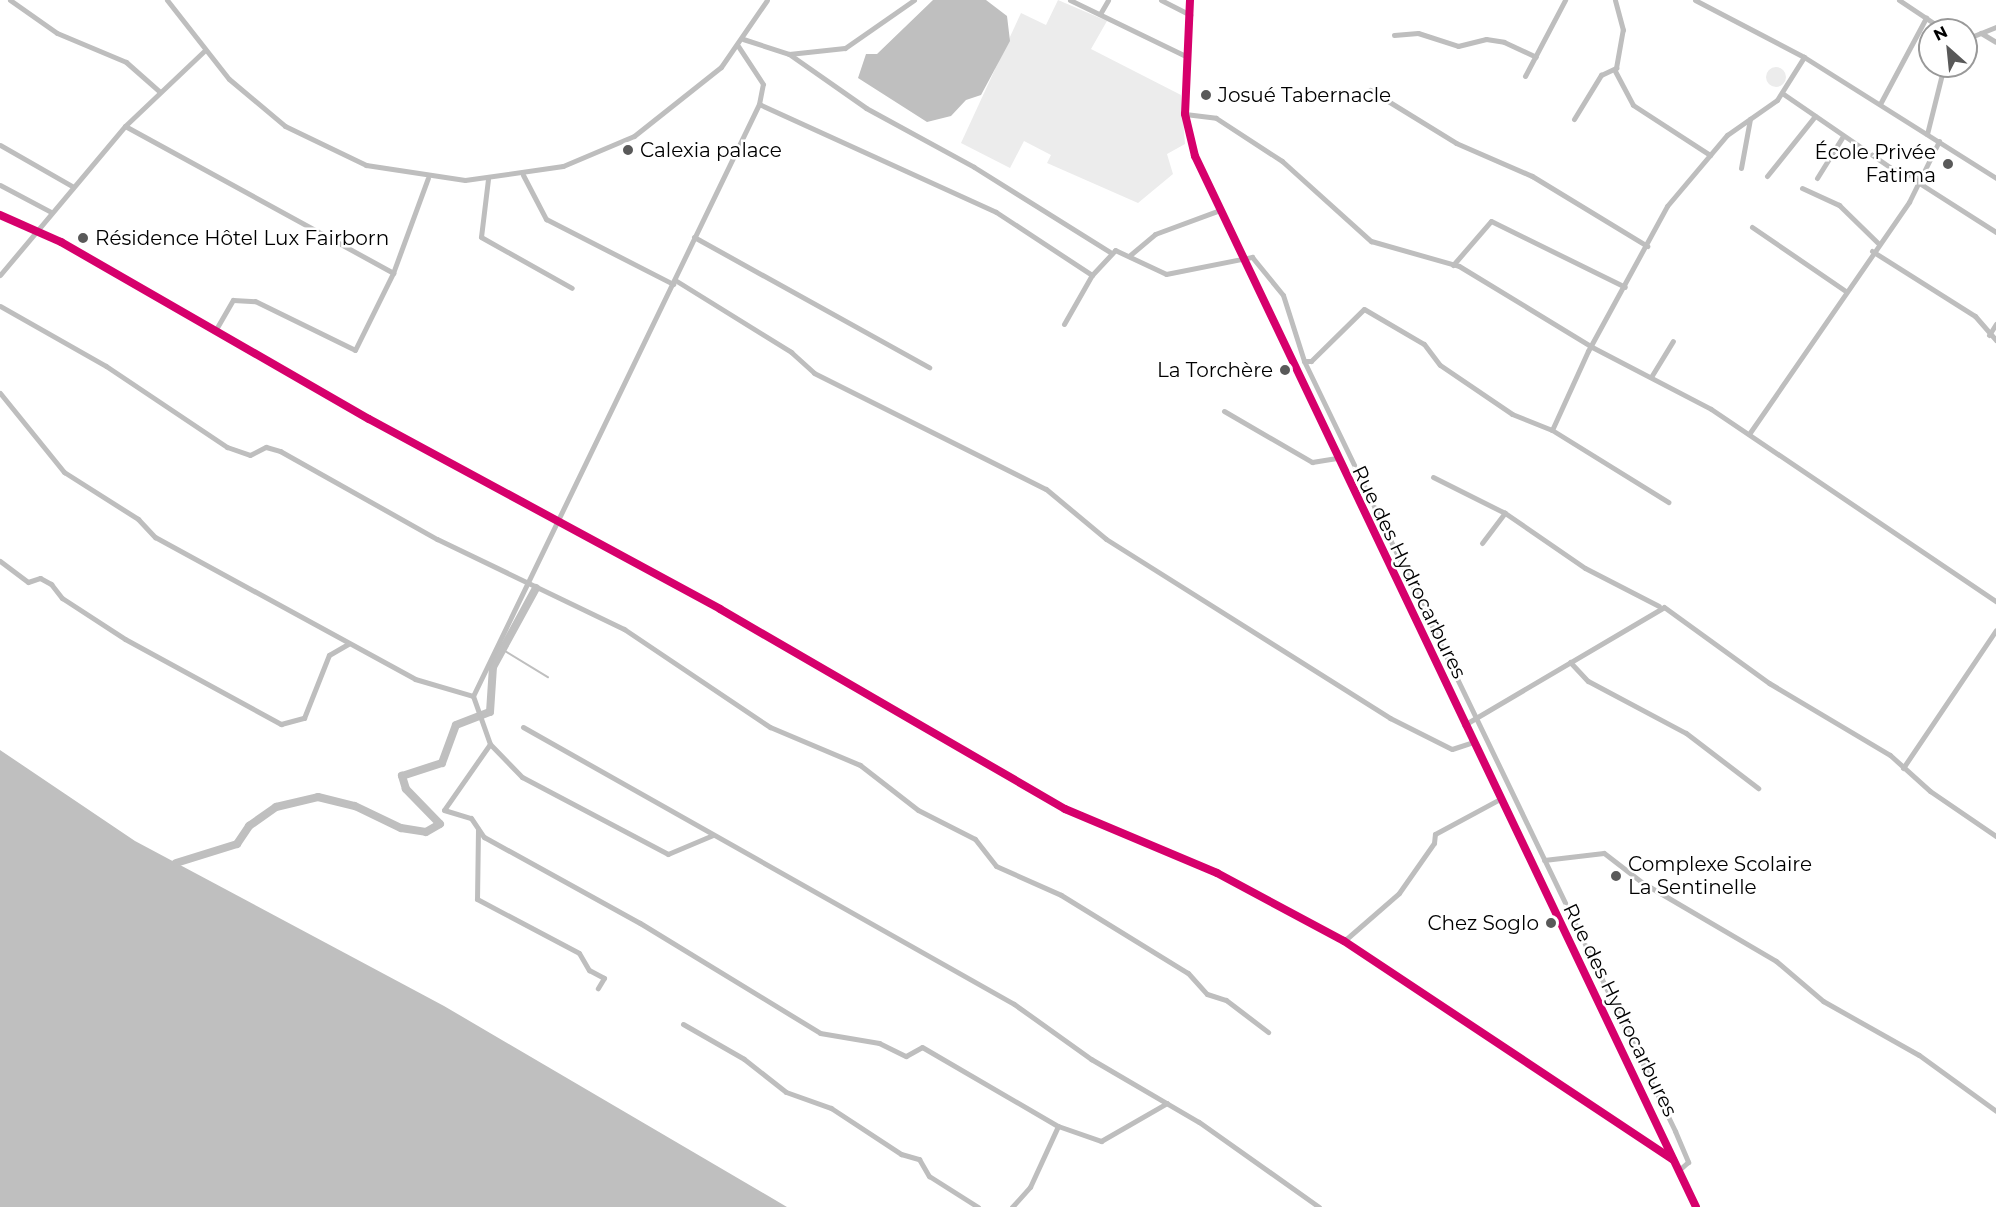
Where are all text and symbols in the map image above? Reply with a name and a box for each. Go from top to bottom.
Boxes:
north arrow [1918,18,1978,78]
text: N [1930,22,1951,45]
place label: Josué Tabernacle [1218,83,1391,107]
marker: Josué Tabernacle [1199,88,1213,102]
place label: Calexia palace [640,138,782,162]
place label: École Privée Fatima [1815,140,1936,187]
marker: Calexia palace [621,143,635,157]
marker: École Privée Fatima [1941,157,1955,171]
place label: Résidence Hôtel Lux Fairborn [95,226,389,250]
marker: Résidence Hôtel Lux Fairborn [76,231,90,245]
place label: La Torchère [1157,358,1273,382]
marker: La Torchère [1278,363,1292,377]
street label: Rue des Hydrocarbures [1347,462,1471,682]
place label: Complexe Scolaire La Sentinelle [1628,852,1812,899]
marker: Complexe Scolaire La Sentinelle [1609,869,1623,883]
street label: Rue des Hydrocarbures [1558,900,1682,1120]
place label: Chez Soglo [1427,911,1539,935]
marker: Chez Soglo [1544,916,1558,930]

